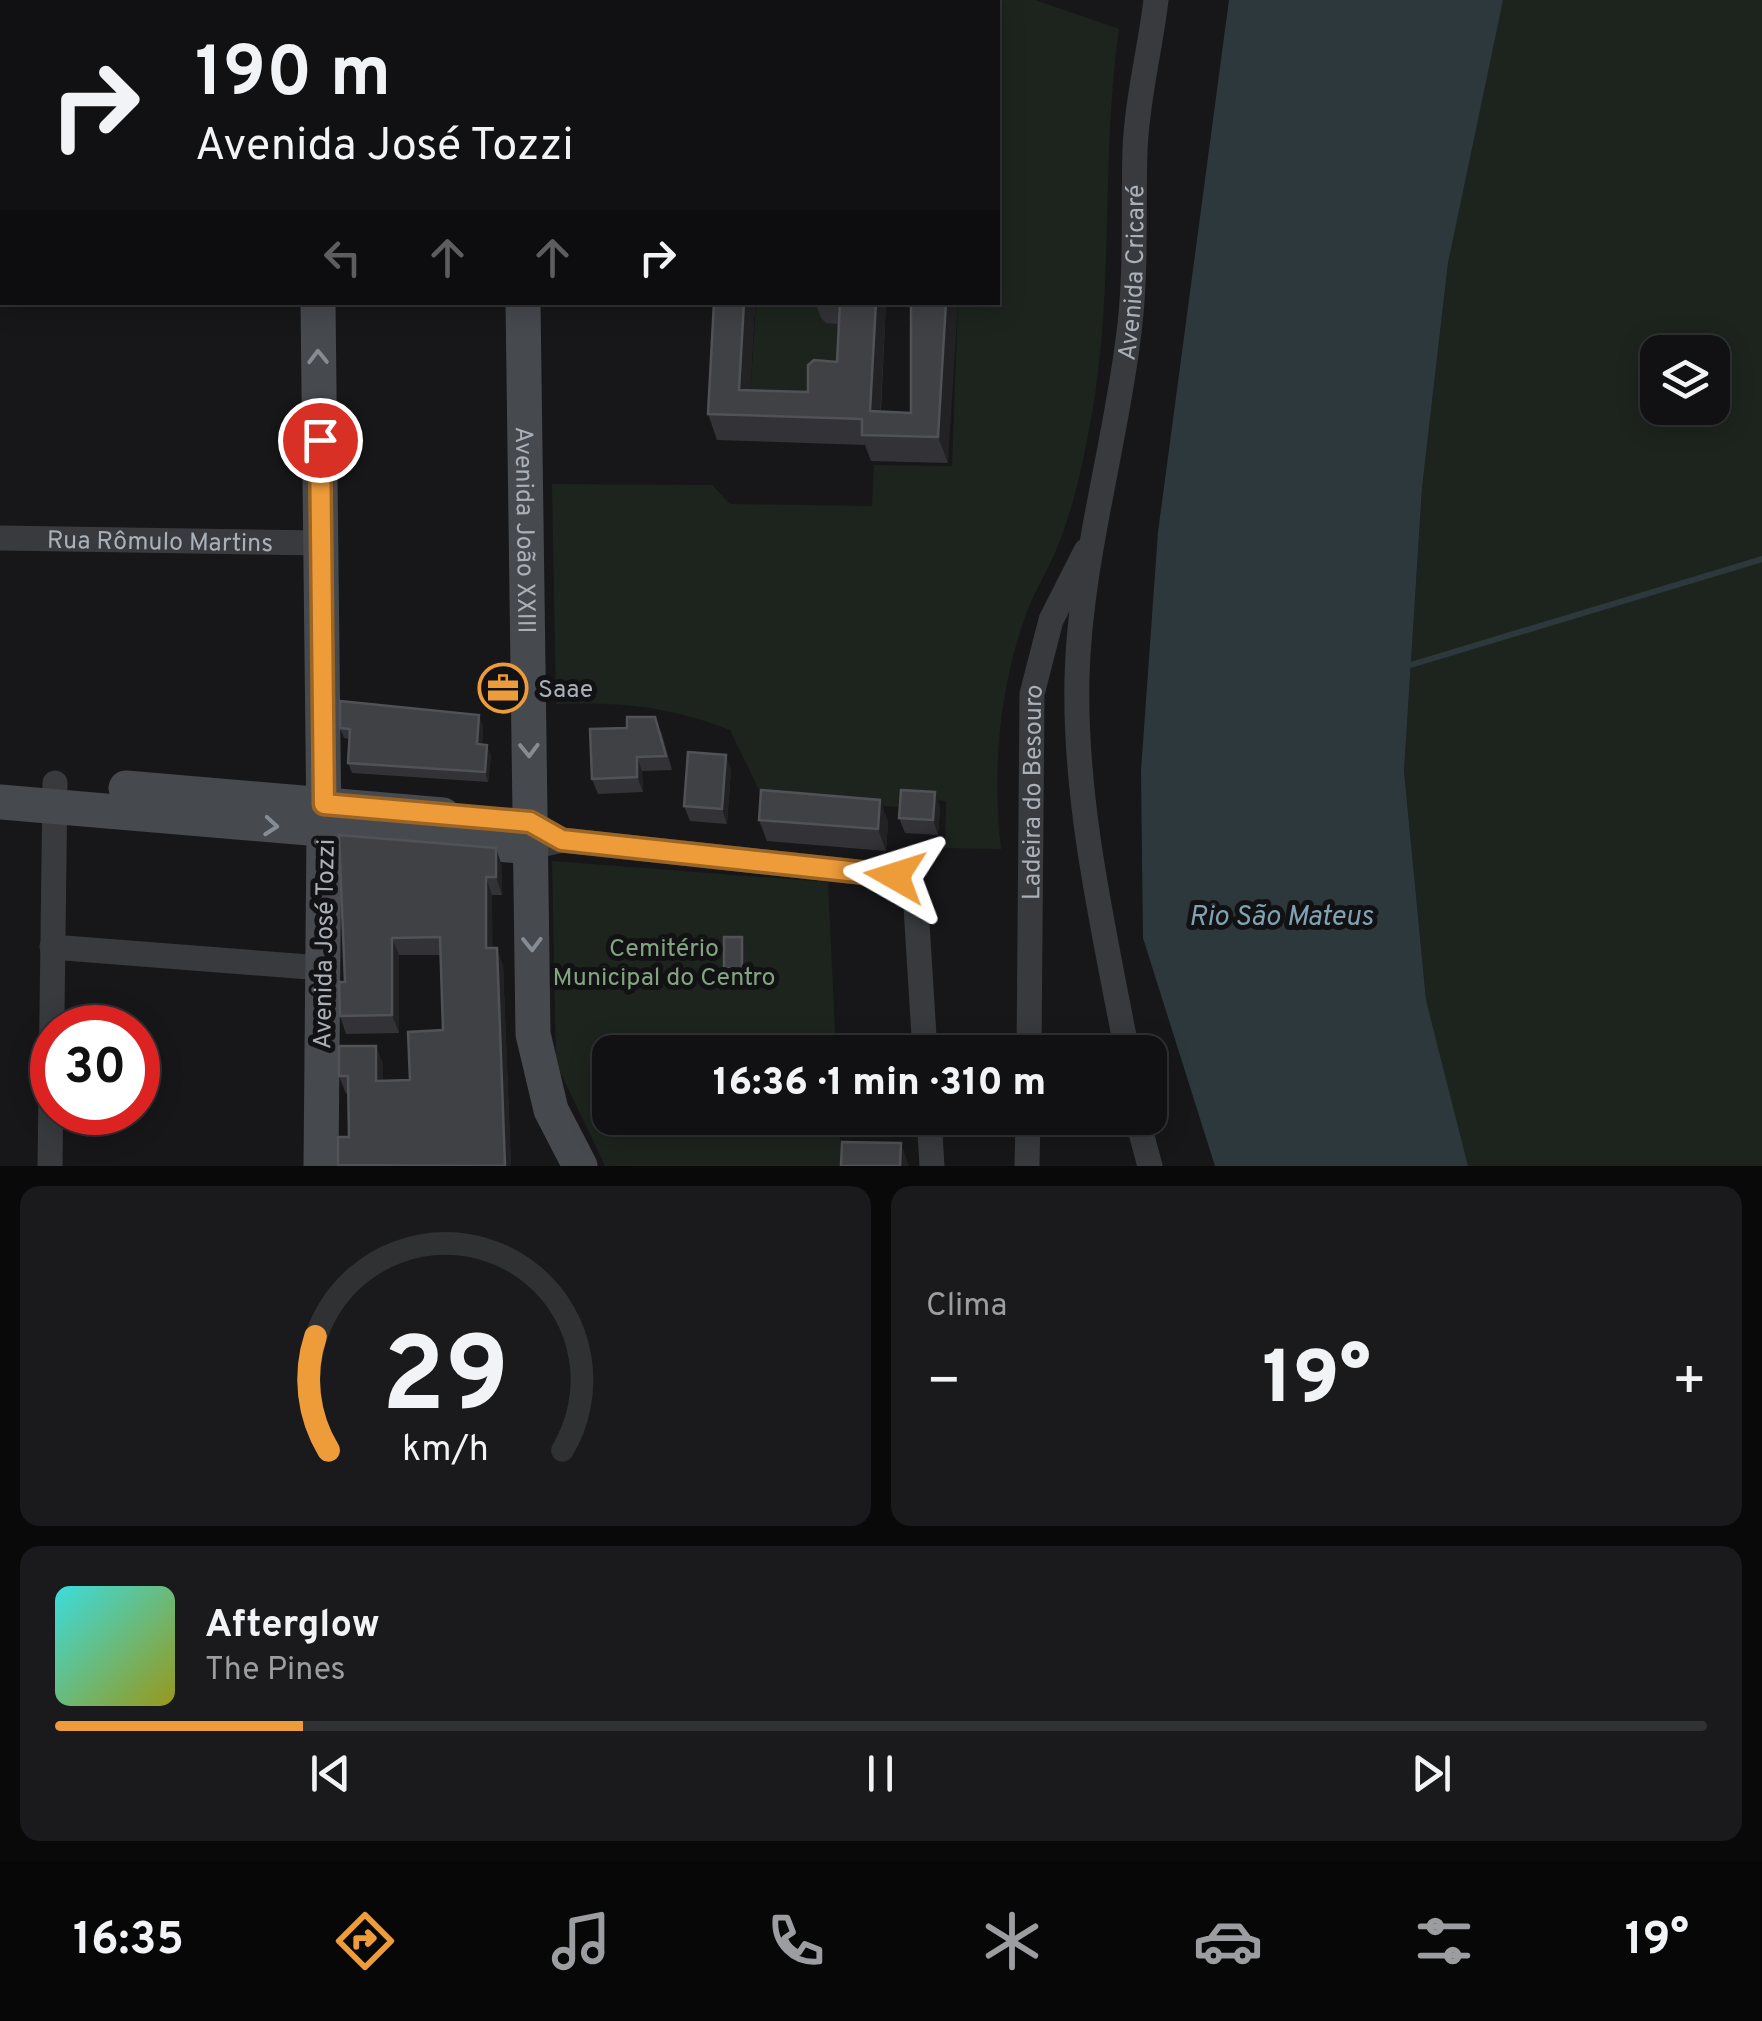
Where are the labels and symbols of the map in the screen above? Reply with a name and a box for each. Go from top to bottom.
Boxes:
street label: Avenida Cricaré [1112,184,1153,363]
one-way arrow [308,349,329,365]
pin [278,398,363,483]
street label: Avenida João XXIII [506,426,541,634]
street label: Rua Rômulo Martins [47,526,273,561]
office icon: Saae [477,662,529,714]
place label: Saae [538,675,593,707]
street label: Ladeira do Besouro [1017,681,1053,900]
one-way arrow [518,742,540,758]
one-way arrow [264,815,280,836]
position arrow [843,824,947,928]
street label: Avenida José Tozzi [308,839,344,1050]
water label: Rio São Mateus [1189,900,1374,936]
park label: Cemitério Municipal do Centro [553,934,775,995]
one-way arrow [521,938,543,953]
speed limit sign: 30 [30,1005,160,1135]

